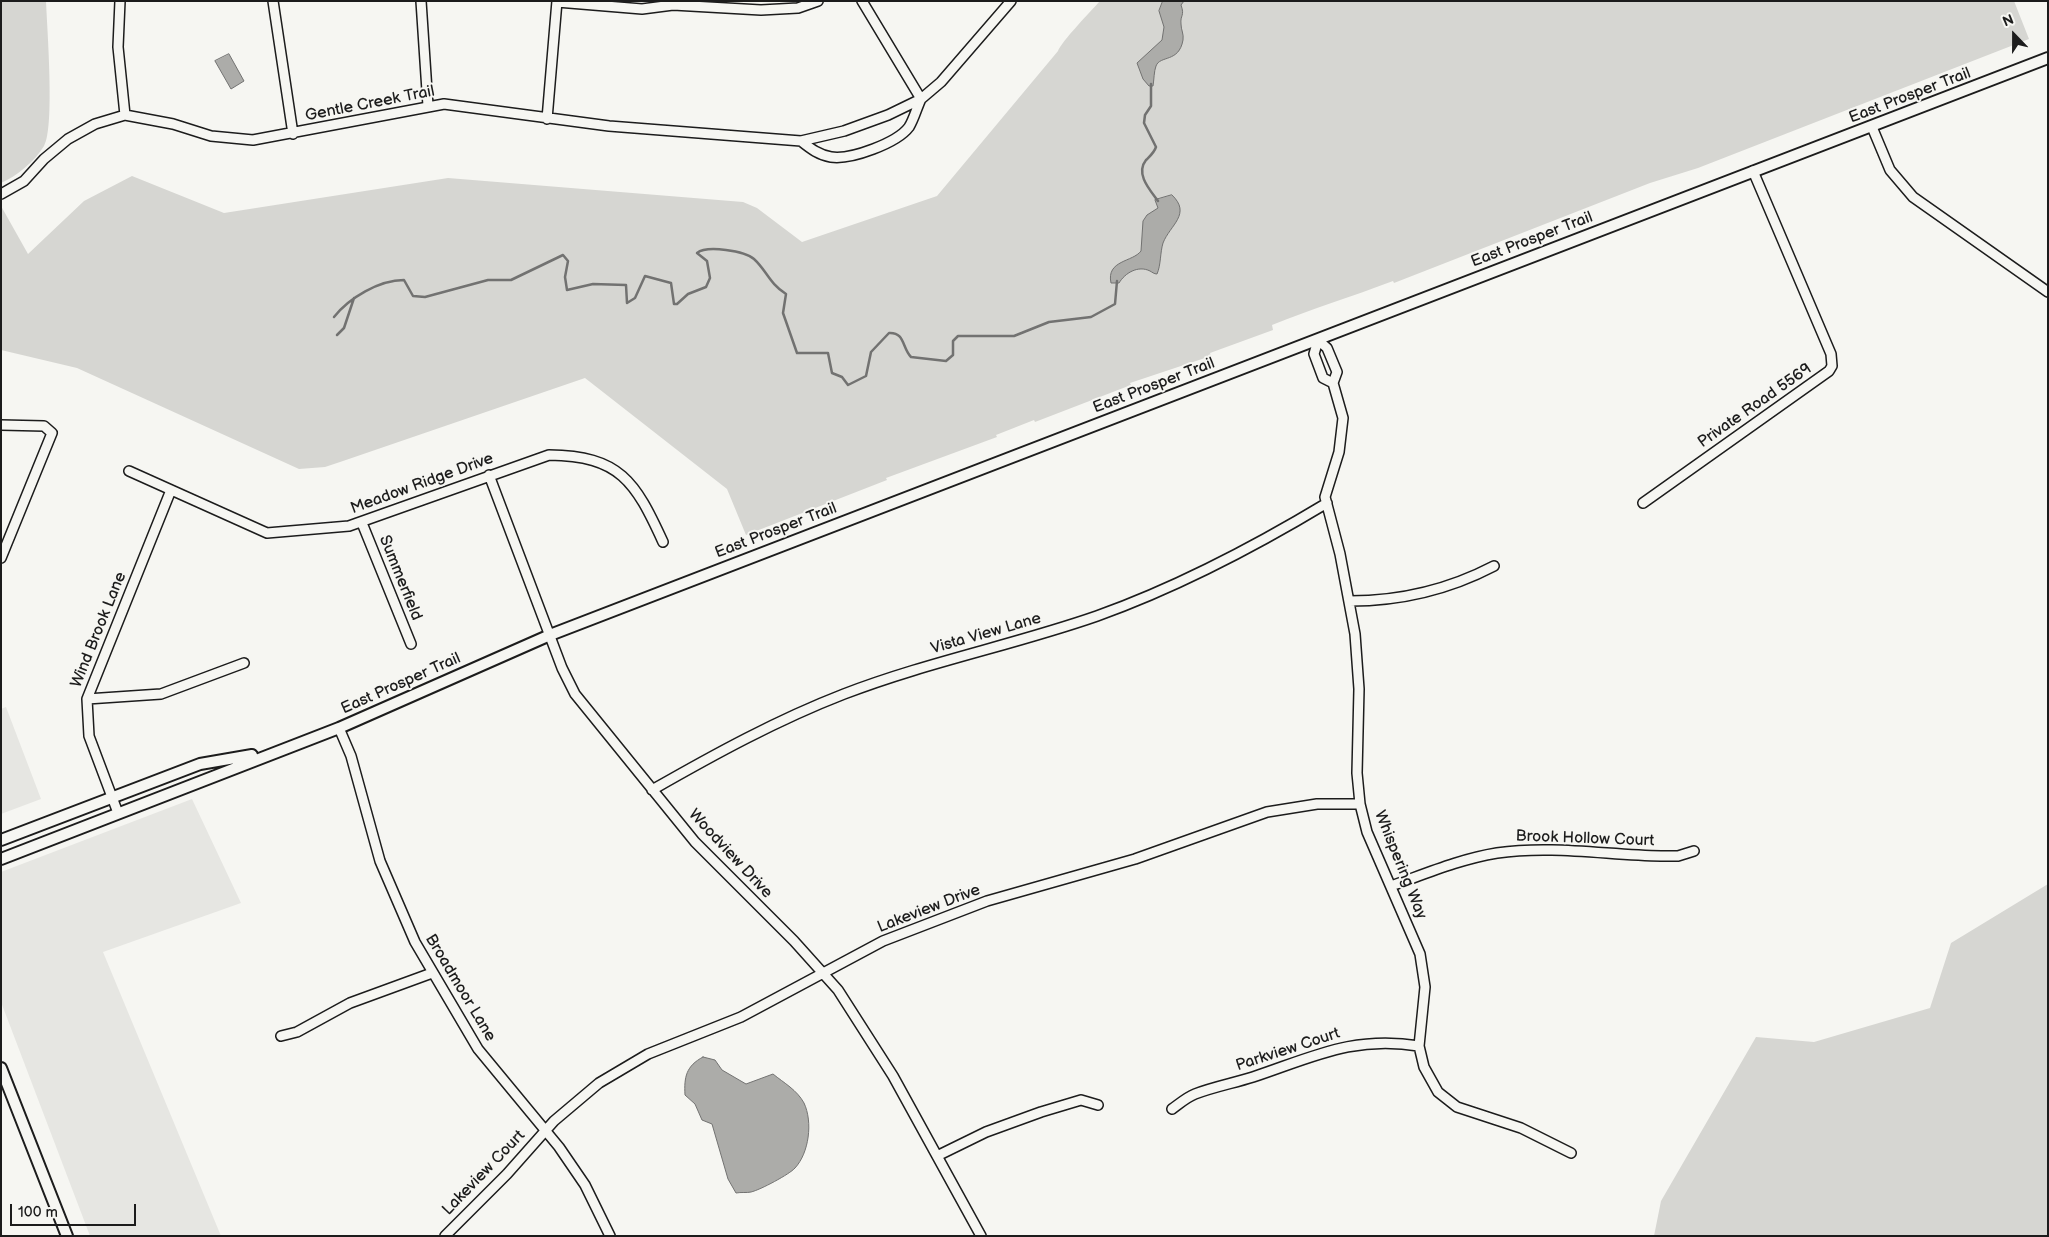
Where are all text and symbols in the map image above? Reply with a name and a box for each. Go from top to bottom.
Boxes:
north arrow [1989,10,2039,60]
text: N [2000,11,2016,30]
street label: East Prosper Trail [1846,64,1974,128]
street label: Gentle Creek Trail [304,82,436,126]
street label: East Prosper Trail [1468,208,1596,272]
street label: East Prosper Trail [1090,354,1218,418]
street label: Private Road 5569 [1695,360,1815,452]
street label: Meadow Ridge Drive [348,449,496,519]
street label: East Prosper Trail [712,499,840,563]
street label: Summerfield [374,533,426,623]
street label: Wind Brook Lane [67,569,131,691]
street label: Vista View Lane [929,609,1043,659]
street label: East Prosper Trail [338,649,464,719]
street label: Woodview Drive [684,806,776,902]
street label: Whispering Way [1369,808,1431,922]
street label: Brook Hollow Court [1515,827,1655,851]
street label: Lakeview Drive [875,881,983,937]
street label: Broadmoor Lane [420,931,500,1045]
street label: Parkview Court [1234,1024,1342,1076]
street label: Lakeview Court [439,1126,529,1220]
scale bar [12,1194,139,1226]
text: 100 m [18,1203,58,1222]

